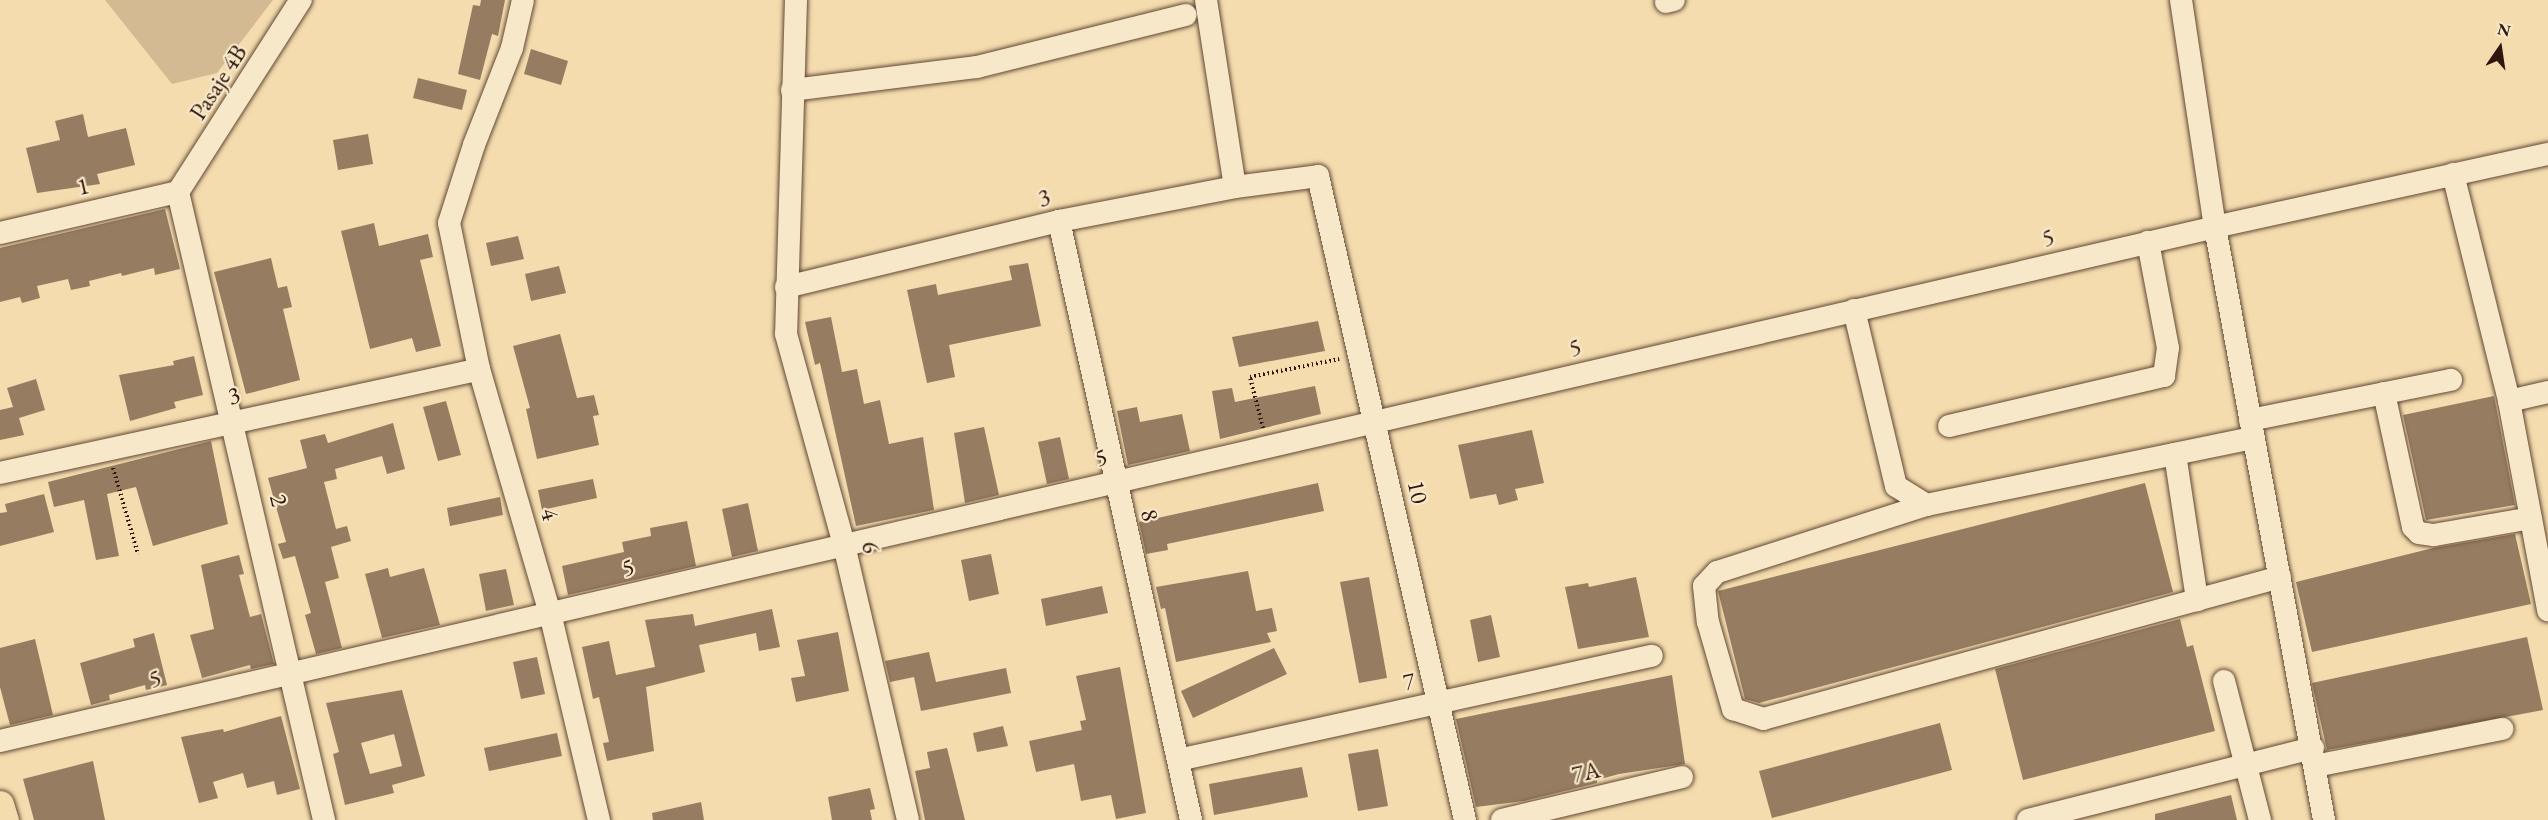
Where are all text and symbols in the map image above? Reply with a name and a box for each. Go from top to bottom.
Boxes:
north arrow [2470,18,2530,78]
text: N [2495,18,2513,42]
street label: Pasaje 4B [183,39,253,125]
street label: 1 [74,171,92,201]
street label: 3 [1035,182,1053,212]
street label: 5 [2039,222,2057,252]
street label: 5 [1566,332,1584,362]
street label: 3 [225,380,243,410]
street label: 5 [1092,442,1110,472]
street label: 10 [1401,478,1435,506]
street label: 2 [264,491,294,509]
street label: 4 [535,504,565,524]
street label: 8 [1135,506,1165,524]
street label: 6 [856,538,886,556]
street label: 5 [619,552,637,582]
street label: 5 [146,663,164,693]
street label: 7 [1400,666,1418,696]
street label: 7A [1569,755,1603,789]

